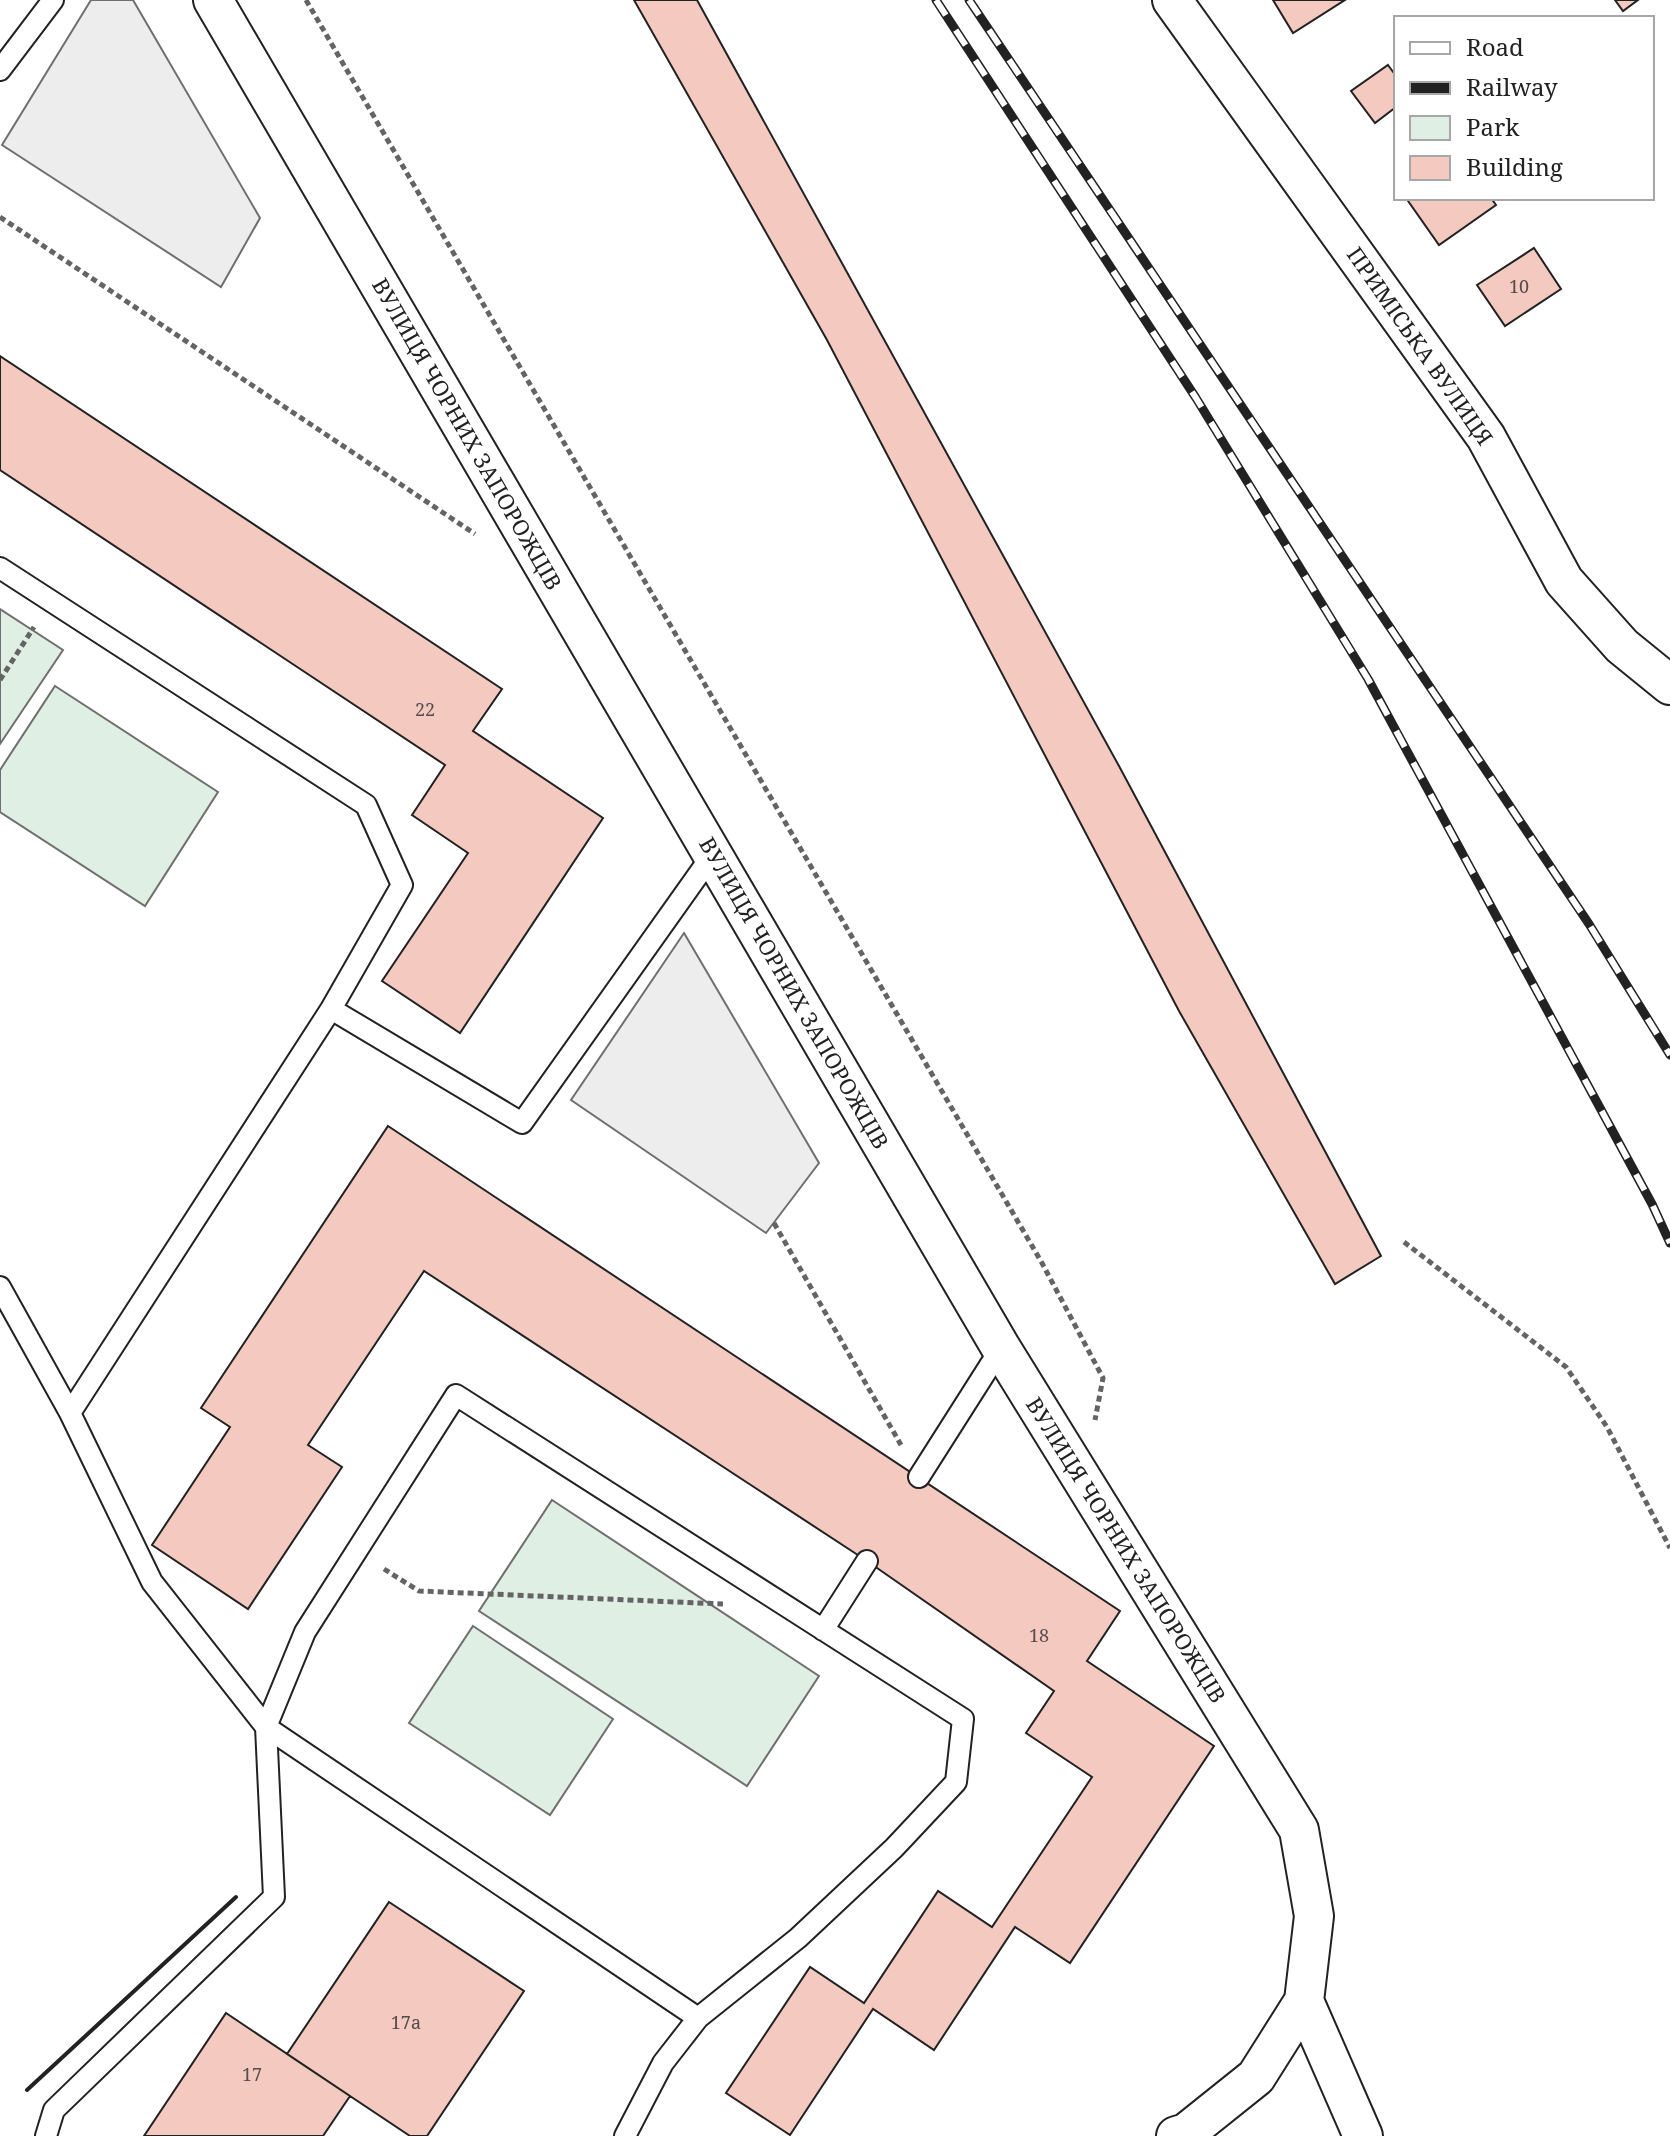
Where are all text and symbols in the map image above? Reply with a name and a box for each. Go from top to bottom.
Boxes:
legend [1394,16,1654,200]
text: Road [1466,30,1524,63]
text: Railway [1466,70,1558,103]
text: Park [1466,110,1520,143]
text: Building [1466,150,1563,183]
street label: ПРИМІСЬКА ВУЛИЦЯ [1341,240,1501,451]
street label: ВУЛИЦЯ ЧОРНИХ ЗАПОРОЖЦІВ [366,272,570,595]
house number: 10 [1509,274,1529,298]
house number: 22 [415,697,435,721]
street label: ВУЛИЦЯ ЧОРНИХ ЗАПОРОЖЦІВ [693,831,897,1154]
street label: ВУЛИЦЯ ЧОРНИХ ЗАПОРОЖЦІВ [1020,1391,1234,1708]
house number: 18 [1029,1623,1049,1647]
house number: 17а [391,2010,421,2034]
house number: 17 [242,2062,262,2086]

